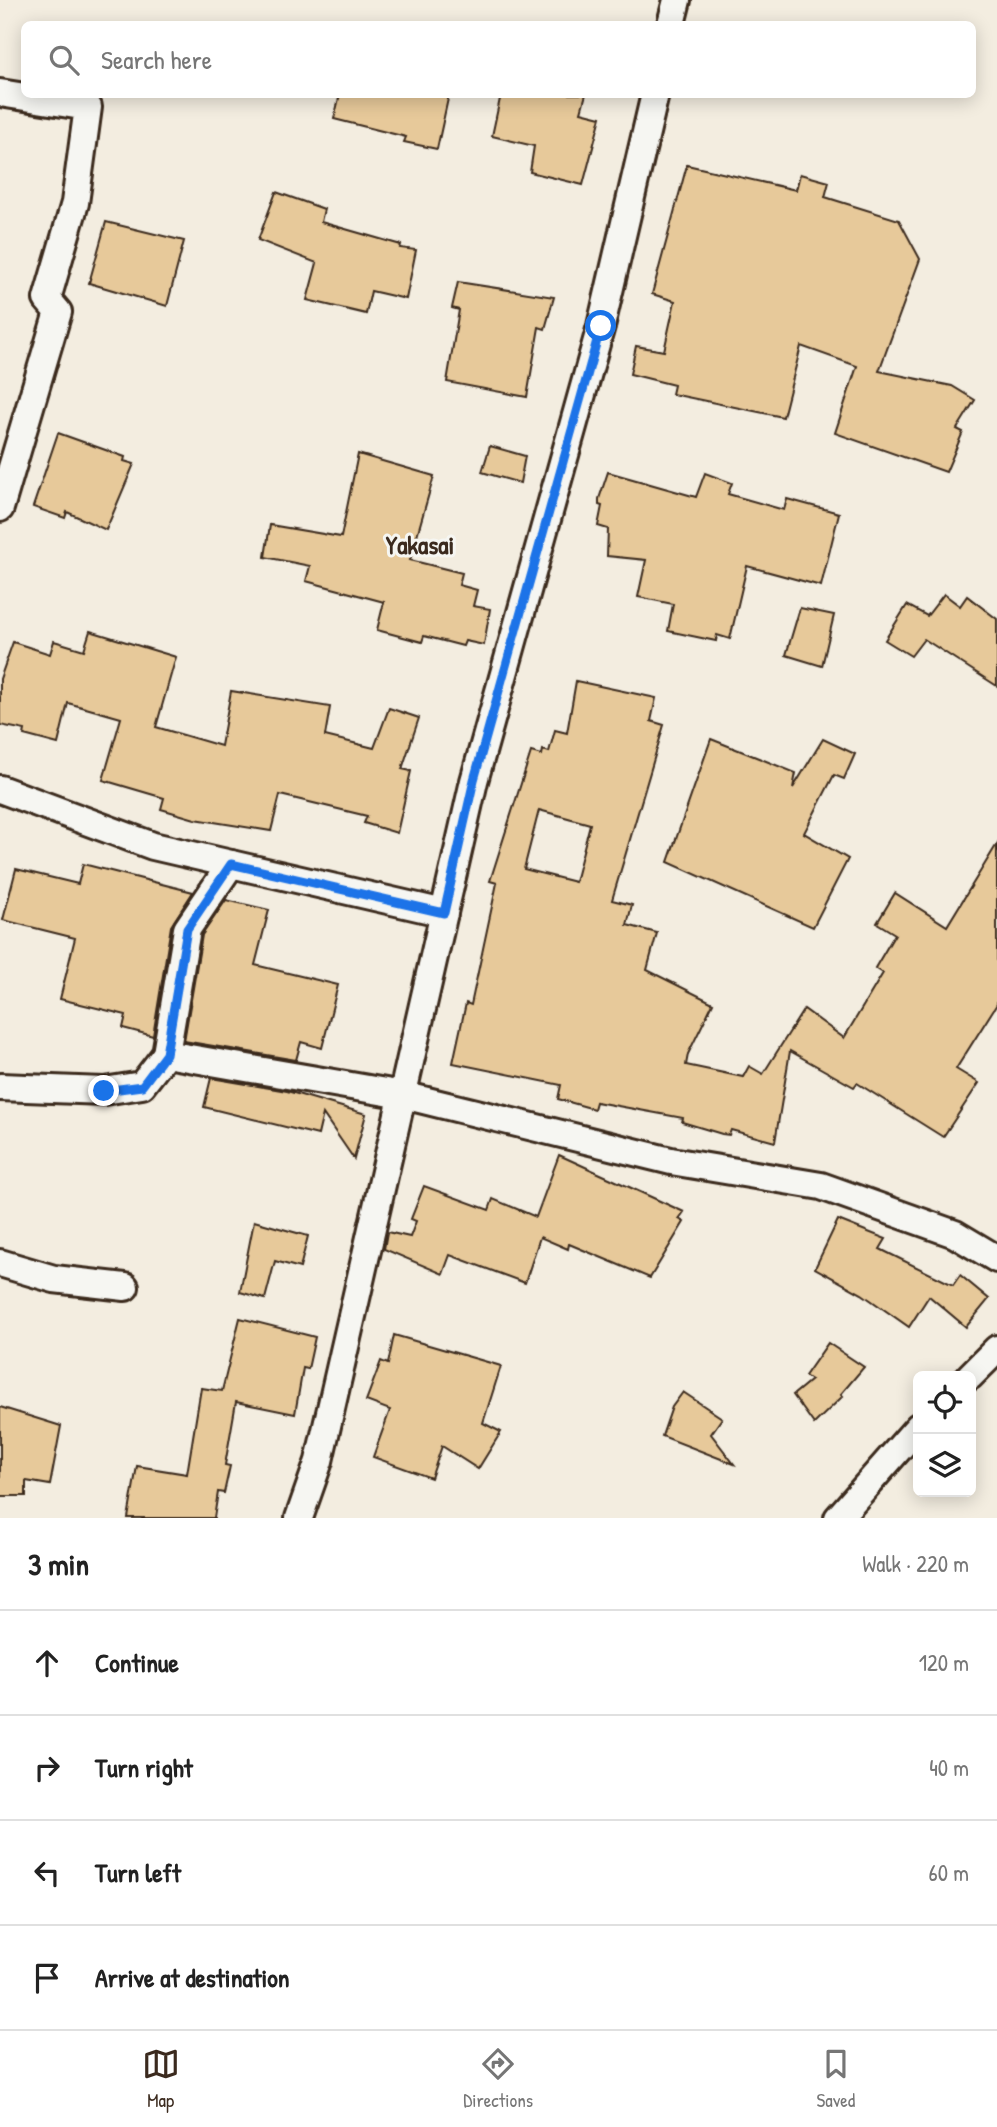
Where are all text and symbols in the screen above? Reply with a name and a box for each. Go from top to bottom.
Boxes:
search box [21,21,976,98]
icon: search [45,41,83,79]
text: Search here [101,42,212,77]
route start [585,310,616,341]
district label: Yakasai [386,527,454,562]
route end [88,1075,119,1106]
map controls [913,1371,976,1497]
button: locate [913,1371,976,1434]
button: layers [913,1434,976,1497]
text: 3 min [28,1544,89,1584]
text: Walk · 220 m [862,1548,969,1579]
icon: ahead [28,1644,66,1682]
text: Continue [95,1645,179,1680]
text: 120 m [919,1647,969,1678]
icon: right [28,1749,66,1787]
text: Turn right [95,1750,193,1785]
text: 40 m [929,1752,969,1783]
icon: left [28,1854,66,1892]
text: Turn left [95,1855,181,1890]
text: 60 m [929,1857,969,1888]
icon: arrive [28,1959,66,1997]
text: Arrive at destination [95,1960,290,1995]
tab: Map [142,2045,180,2113]
tab: Directions [463,2045,533,2113]
tab: Saved [817,2045,855,2113]

